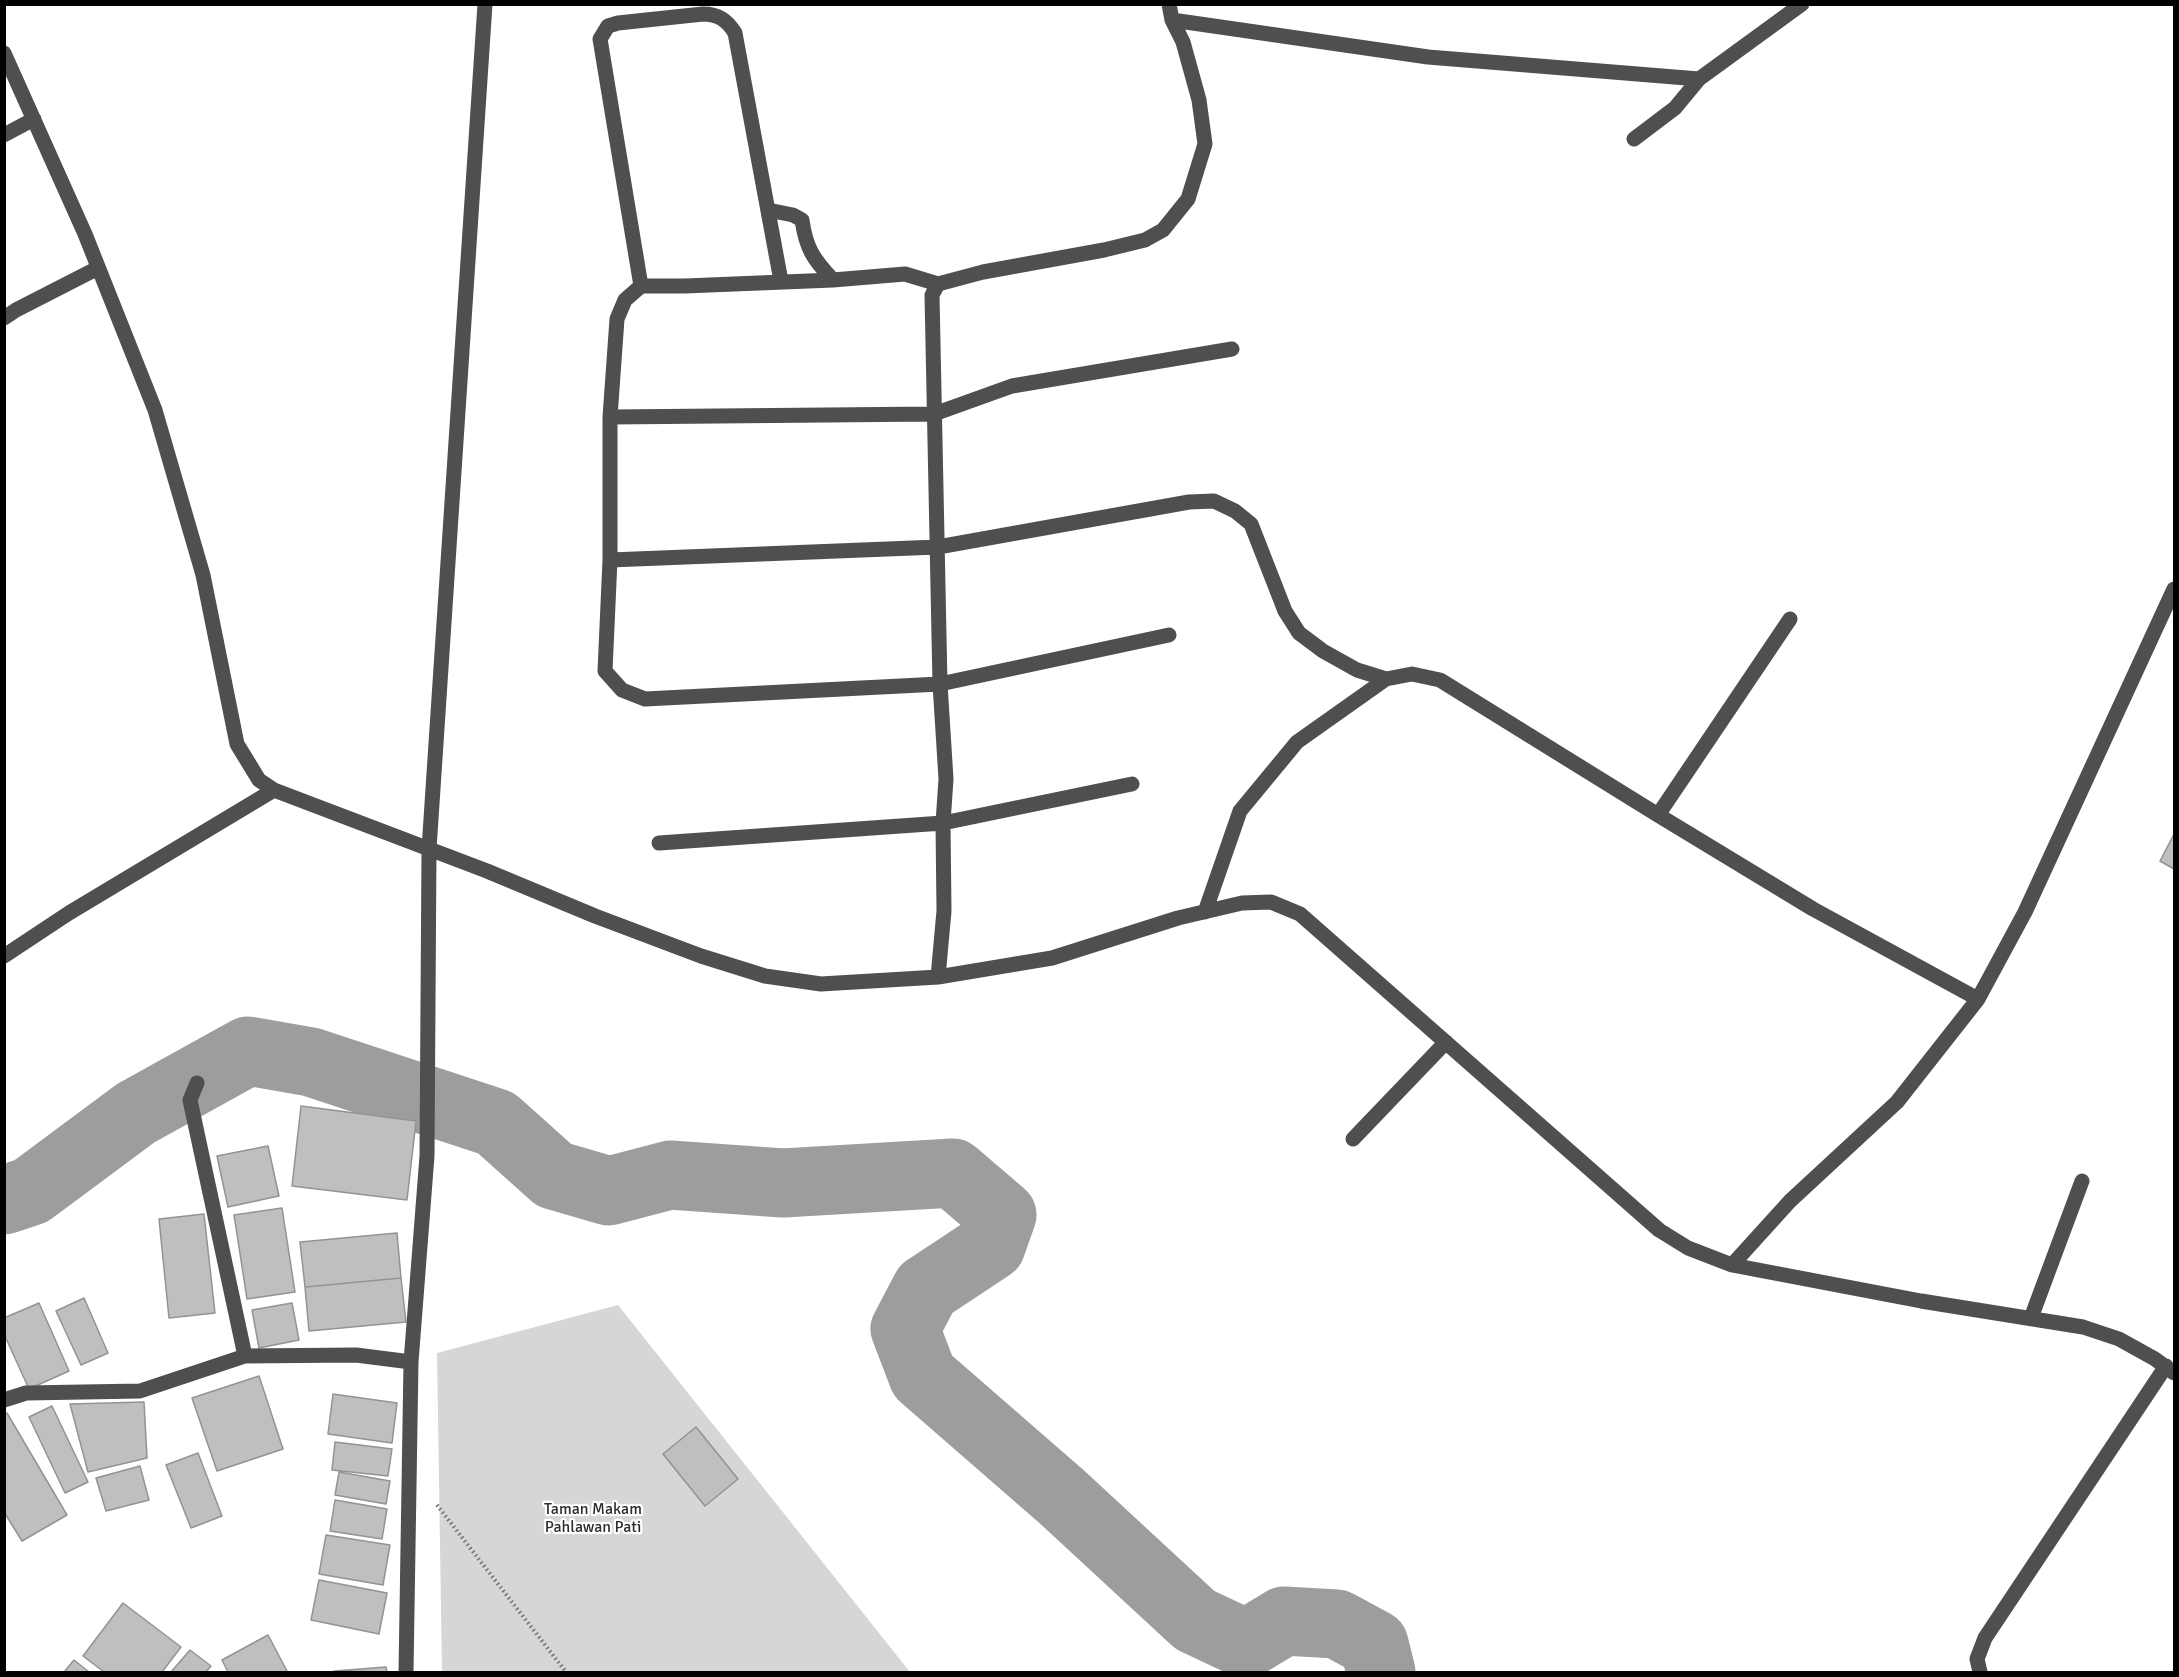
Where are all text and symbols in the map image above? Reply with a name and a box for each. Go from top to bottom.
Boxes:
park label: Taman Makam Pahlawan Pati [544,1500,642,1538]

